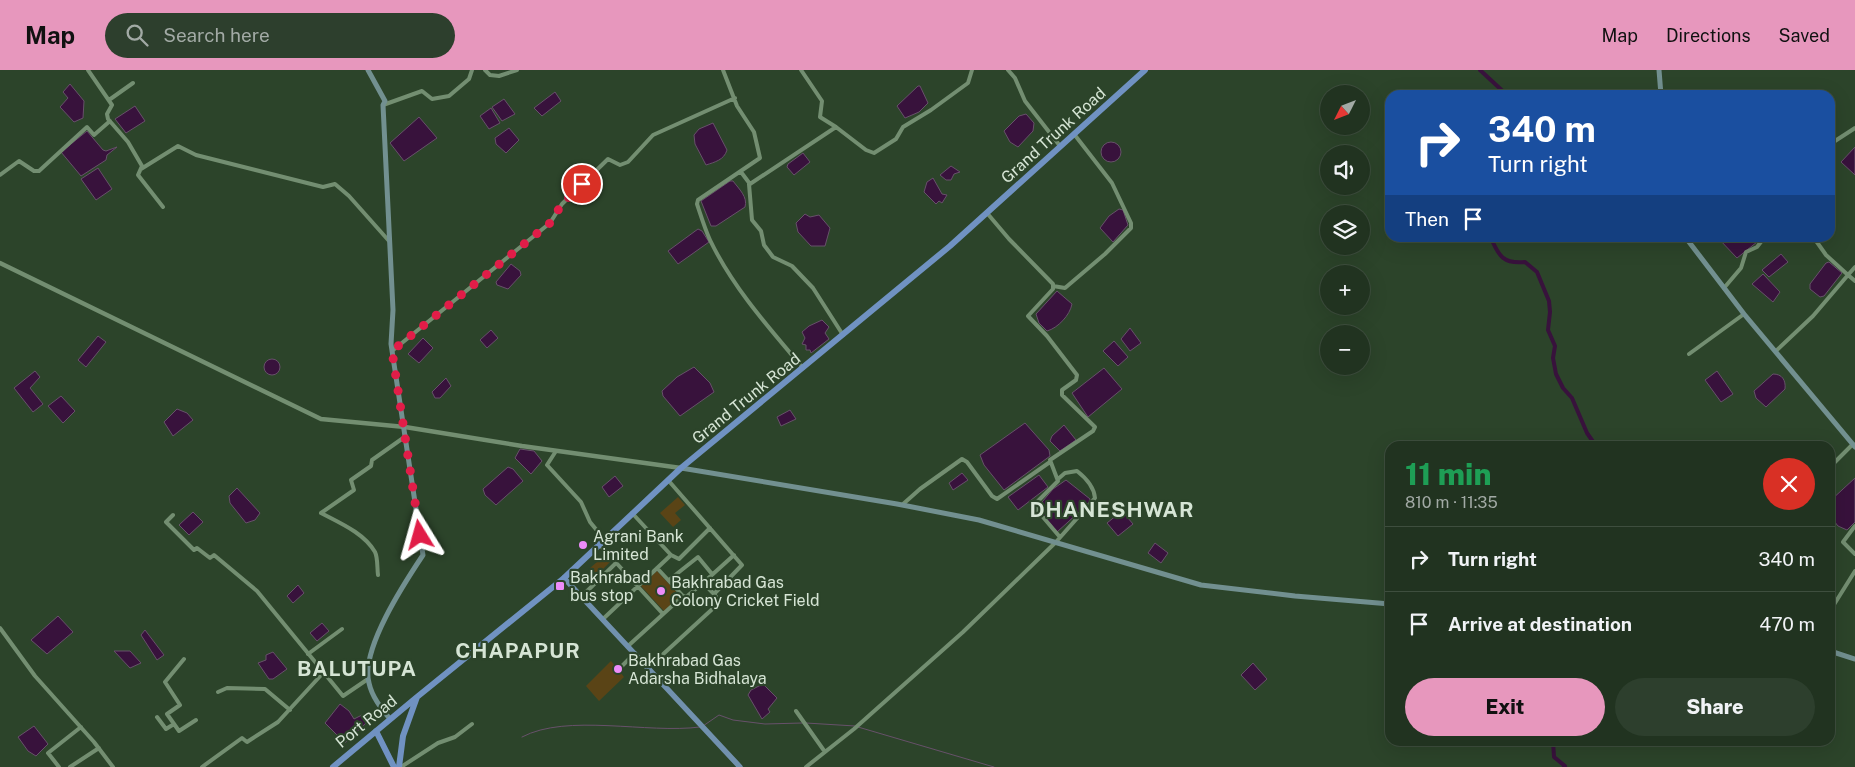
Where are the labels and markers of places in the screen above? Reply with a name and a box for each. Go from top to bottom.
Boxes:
pin [561,163,603,205]
place label: Agrani Bank Limited [593,527,684,564]
marker: Agrani Bank Limited [577,539,589,551]
place label: Bakhrabad bus stop [570,568,650,605]
place label: Bakhrabad Gas Colony Cricket Field [671,573,820,610]
marker: Bakhrabad bus stop [554,580,566,592]
marker: Bakhrabad Gas Colony Cricket Field [655,585,667,597]
place label: Bakhrabad Gas Adarsha Bidhalaya [628,651,767,688]
marker: Bakhrabad Gas Adarsha Bidhalaya [612,663,624,675]

